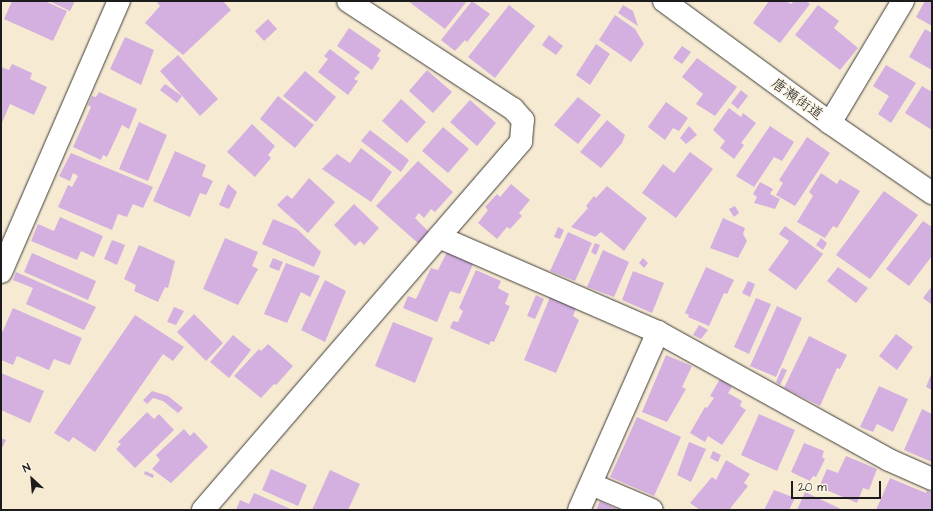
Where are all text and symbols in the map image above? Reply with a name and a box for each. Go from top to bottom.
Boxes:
street label: 唐瀬街道 [767,74,827,124]
north arrow [12,459,52,499]
text: N [20,460,33,476]
scale bar [793,473,883,499]
text: 20 m [798,479,827,496]

